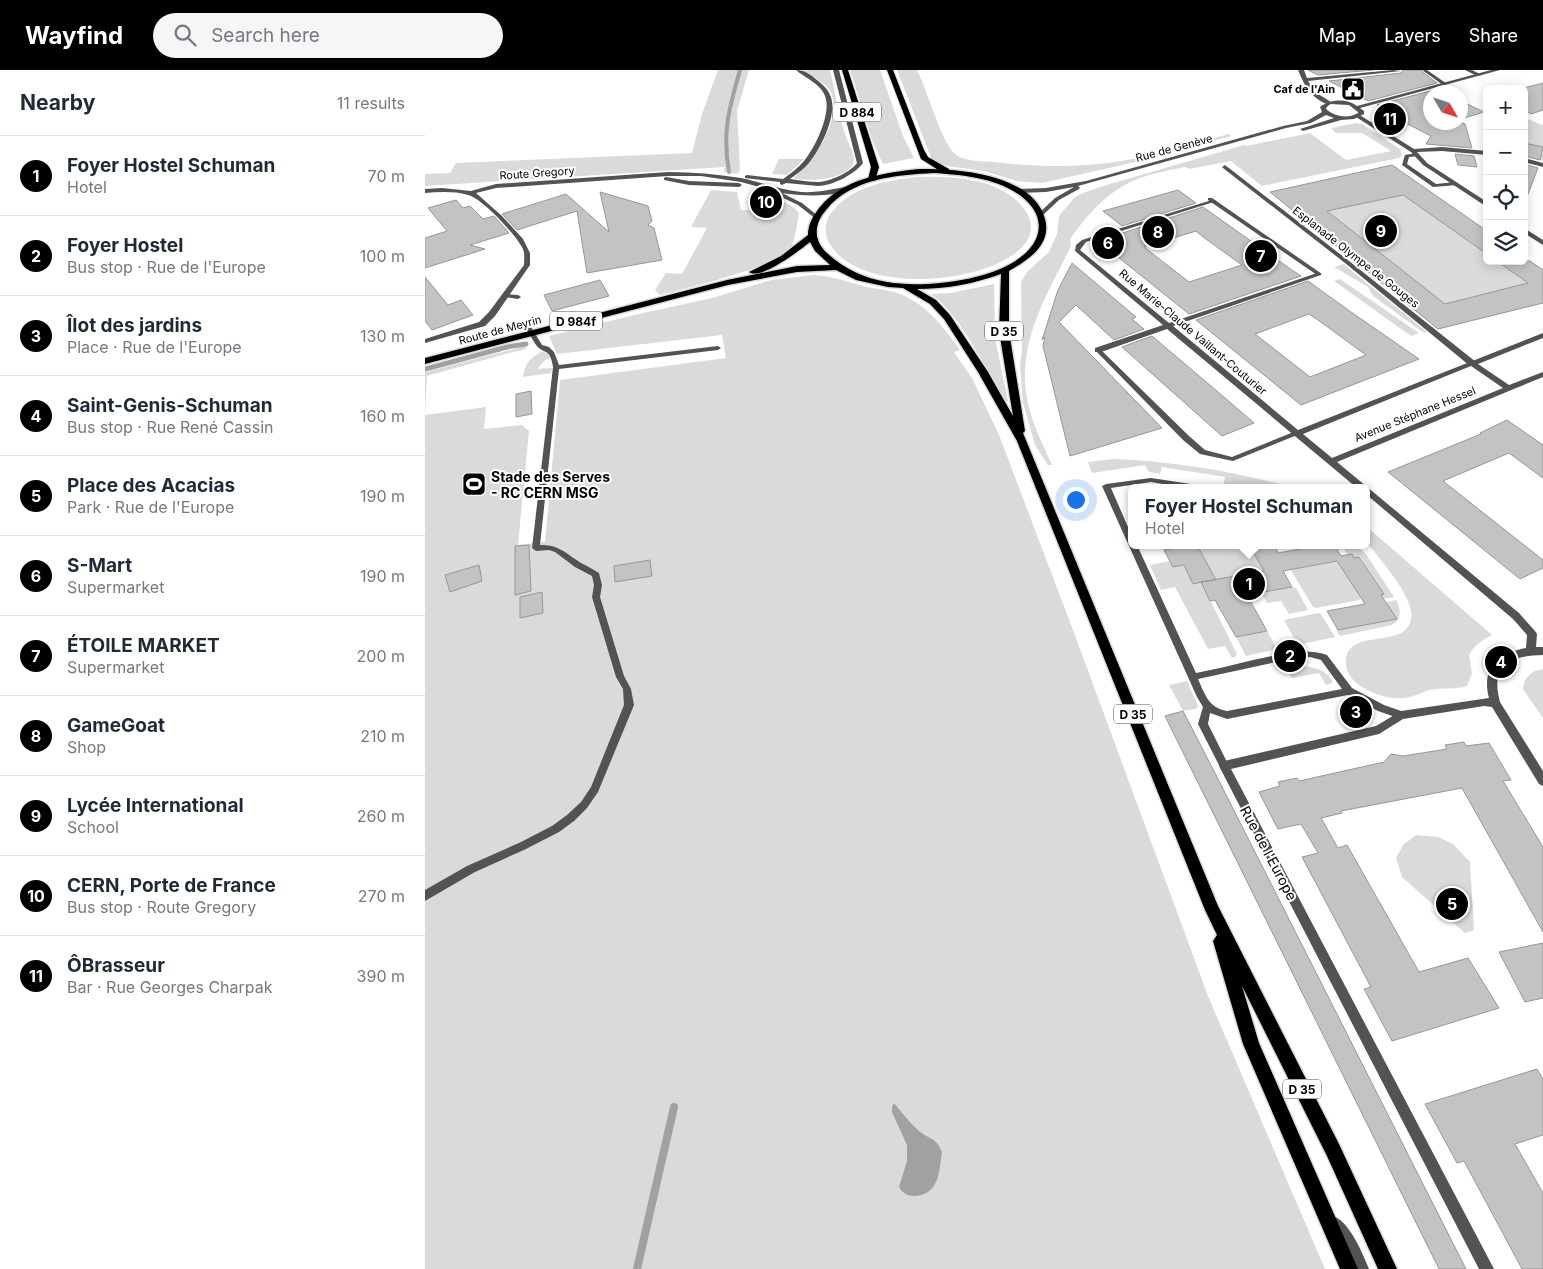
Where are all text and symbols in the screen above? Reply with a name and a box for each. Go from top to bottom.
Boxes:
search box [153,13,503,58]
text: Wayfind [25,21,123,50]
icon: search [171,21,199,49]
text: Search here [211,24,320,47]
text: Map [1319,25,1356,46]
text: Layers [1384,25,1441,46]
text: Share [1469,25,1518,46]
public building icon: Caf de l'Ain [1340,76,1366,102]
place label: Caf de l'Ain [1273,82,1335,96]
north arrow [1423,85,1468,130]
map controls [1483,85,1528,265]
button: + [1483,85,1528,130]
text: Nearby [20,90,95,115]
text: 11 results [337,93,405,113]
pin: 11 [1374,100,1406,138]
road number: D 884 [833,102,881,122]
button: − [1483,130,1528,175]
street label: Rue de Genève [1134,131,1214,165]
text: Foyer Hostel Schuman [67,154,275,177]
street label: Route Gregory [499,163,575,183]
text: 1 [33,166,39,186]
text: 70 m [368,166,405,186]
button: locate [1483,175,1528,220]
text: Hotel [67,177,107,197]
pin: 10 [750,183,782,221]
street label: Esplanade Olympe de Gouges [1290,203,1422,311]
pin: 9 [1365,212,1397,250]
pin: 8 [1142,213,1174,251]
button: layers [1483,220,1528,265]
pin: 6 [1092,224,1124,262]
text: Foyer Hostel [67,234,183,257]
pin: 7 [1245,237,1277,275]
text: 2 [31,246,41,266]
text: 100 m [360,246,405,266]
text: Bus stop · Rue de l'Europe [67,257,266,277]
street label: Rue Marie-Claude Vaillant-Couturier [1116,266,1270,398]
street label: Route de Meyrin [457,312,543,348]
road number: D 984f [550,312,602,330]
text: Îlot des jardins [67,314,202,337]
road number: D 35 [985,322,1023,340]
text: 3 [31,326,41,346]
text: 130 m [360,326,405,346]
text: Place · Rue de l'Europe [67,337,242,357]
street label: Avenue Stéphane Hessel [1352,383,1478,445]
text: Saint-Genis-Schuman [67,394,273,417]
text: 4 [31,406,41,426]
text: 160 m [360,406,405,426]
text: Bus stop · Rue René Cassin [67,417,274,437]
place label: Stade des Serves - RC CERN MSG [491,468,610,501]
sports icon: Stade des Serves - RC CERN MSG [461,471,487,497]
text: Place des Acacias [67,474,235,497]
popup [1128,484,1370,549]
text: 5 [31,486,41,506]
text: 190 m [360,486,405,506]
your location [1063,487,1089,513]
text: Foyer Hostel Schuman [1145,495,1353,518]
text: Park · Rue de l'Europe [67,497,234,517]
text: Hotel [1145,518,1185,538]
text: S-Mart [67,554,132,577]
pin: 1 [1233,565,1265,603]
text: 6 [31,566,41,586]
text: 190 m [360,566,405,586]
text: Supermarket [67,577,164,597]
text: ÉTOILE MARKET [67,634,220,657]
pin: 2 [1274,637,1306,675]
pin: 4 [1485,643,1517,681]
text: 7 [31,646,41,666]
text: 200 m [357,646,405,666]
text: Supermarket [67,657,164,677]
pin: 3 [1340,693,1372,731]
road number: D 35 [1114,704,1152,724]
text: GameGoat [67,714,165,737]
text: 8 [31,726,41,746]
text: 210 m [360,726,405,746]
text: Shop [67,737,106,757]
text: Lycée International [67,794,244,817]
street label: Rue de l'Europe [1237,803,1301,903]
text: 9 [31,806,41,826]
text: 260 m [357,806,405,826]
text: School [67,817,119,837]
text: CERN, Porte de France [67,874,276,897]
pin: 5 [1436,885,1468,923]
text: 10 [27,886,45,906]
text: 270 m [358,886,405,906]
text: Bus stop · Route Gregory [67,897,256,917]
text: ÔBrasseur [67,954,165,977]
text: 11 [29,966,43,986]
text: 390 m [357,966,405,986]
text: Bar · Rue Georges Charpak [67,977,273,997]
road number: D 35 [1283,1080,1321,1098]

